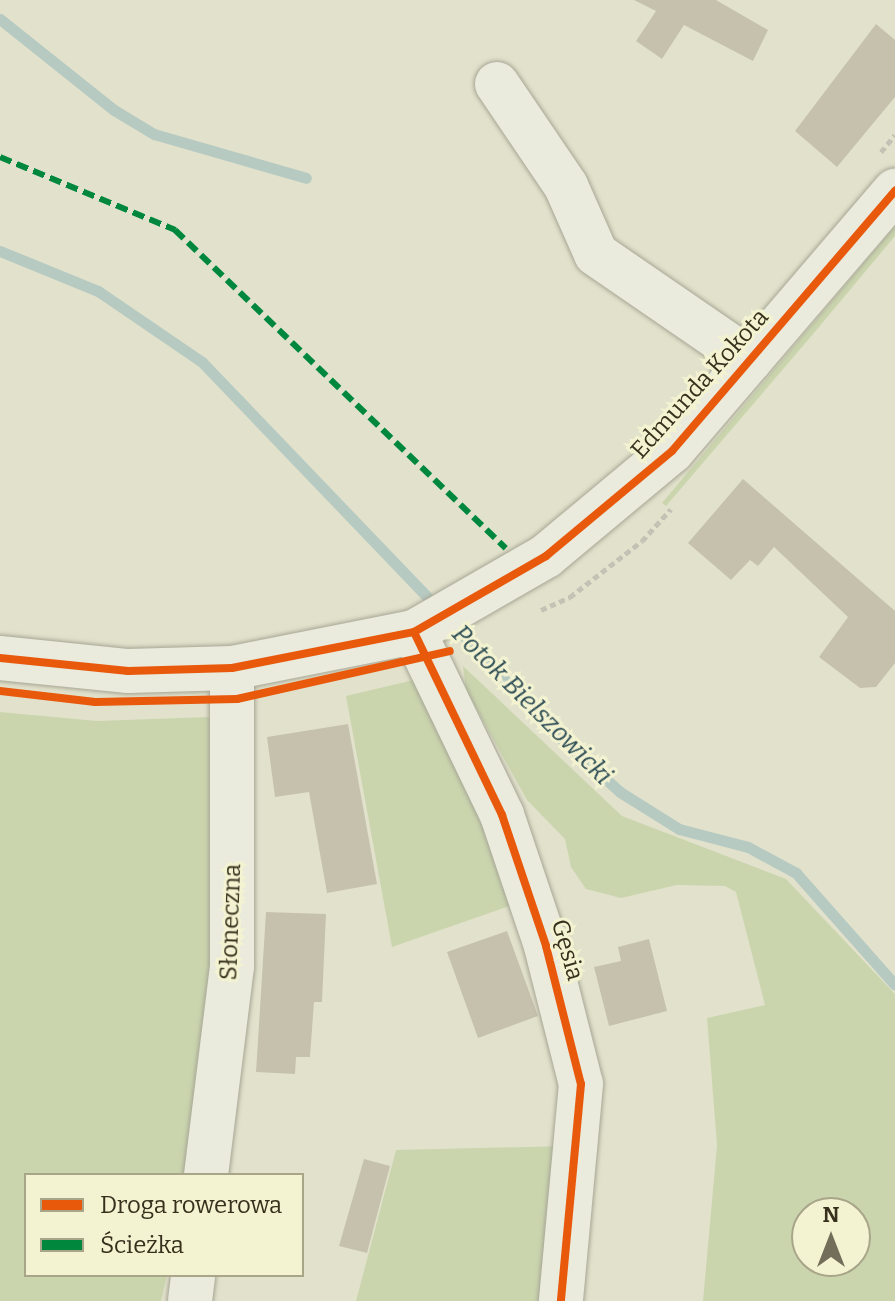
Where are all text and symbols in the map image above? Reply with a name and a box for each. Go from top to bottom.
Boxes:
street label: Edmunda Kokota [625,303,775,465]
water label: Potok Bielszowicki [445,618,619,792]
street label: Słoneczna [215,863,247,981]
street label: Gęsia [545,916,589,984]
legend [24,1173,304,1277]
text: Droga rowerowa [100,1191,282,1219]
north arrow [791,1197,871,1277]
text: N [823,1201,839,1228]
text: Ścieżka [100,1231,184,1259]

